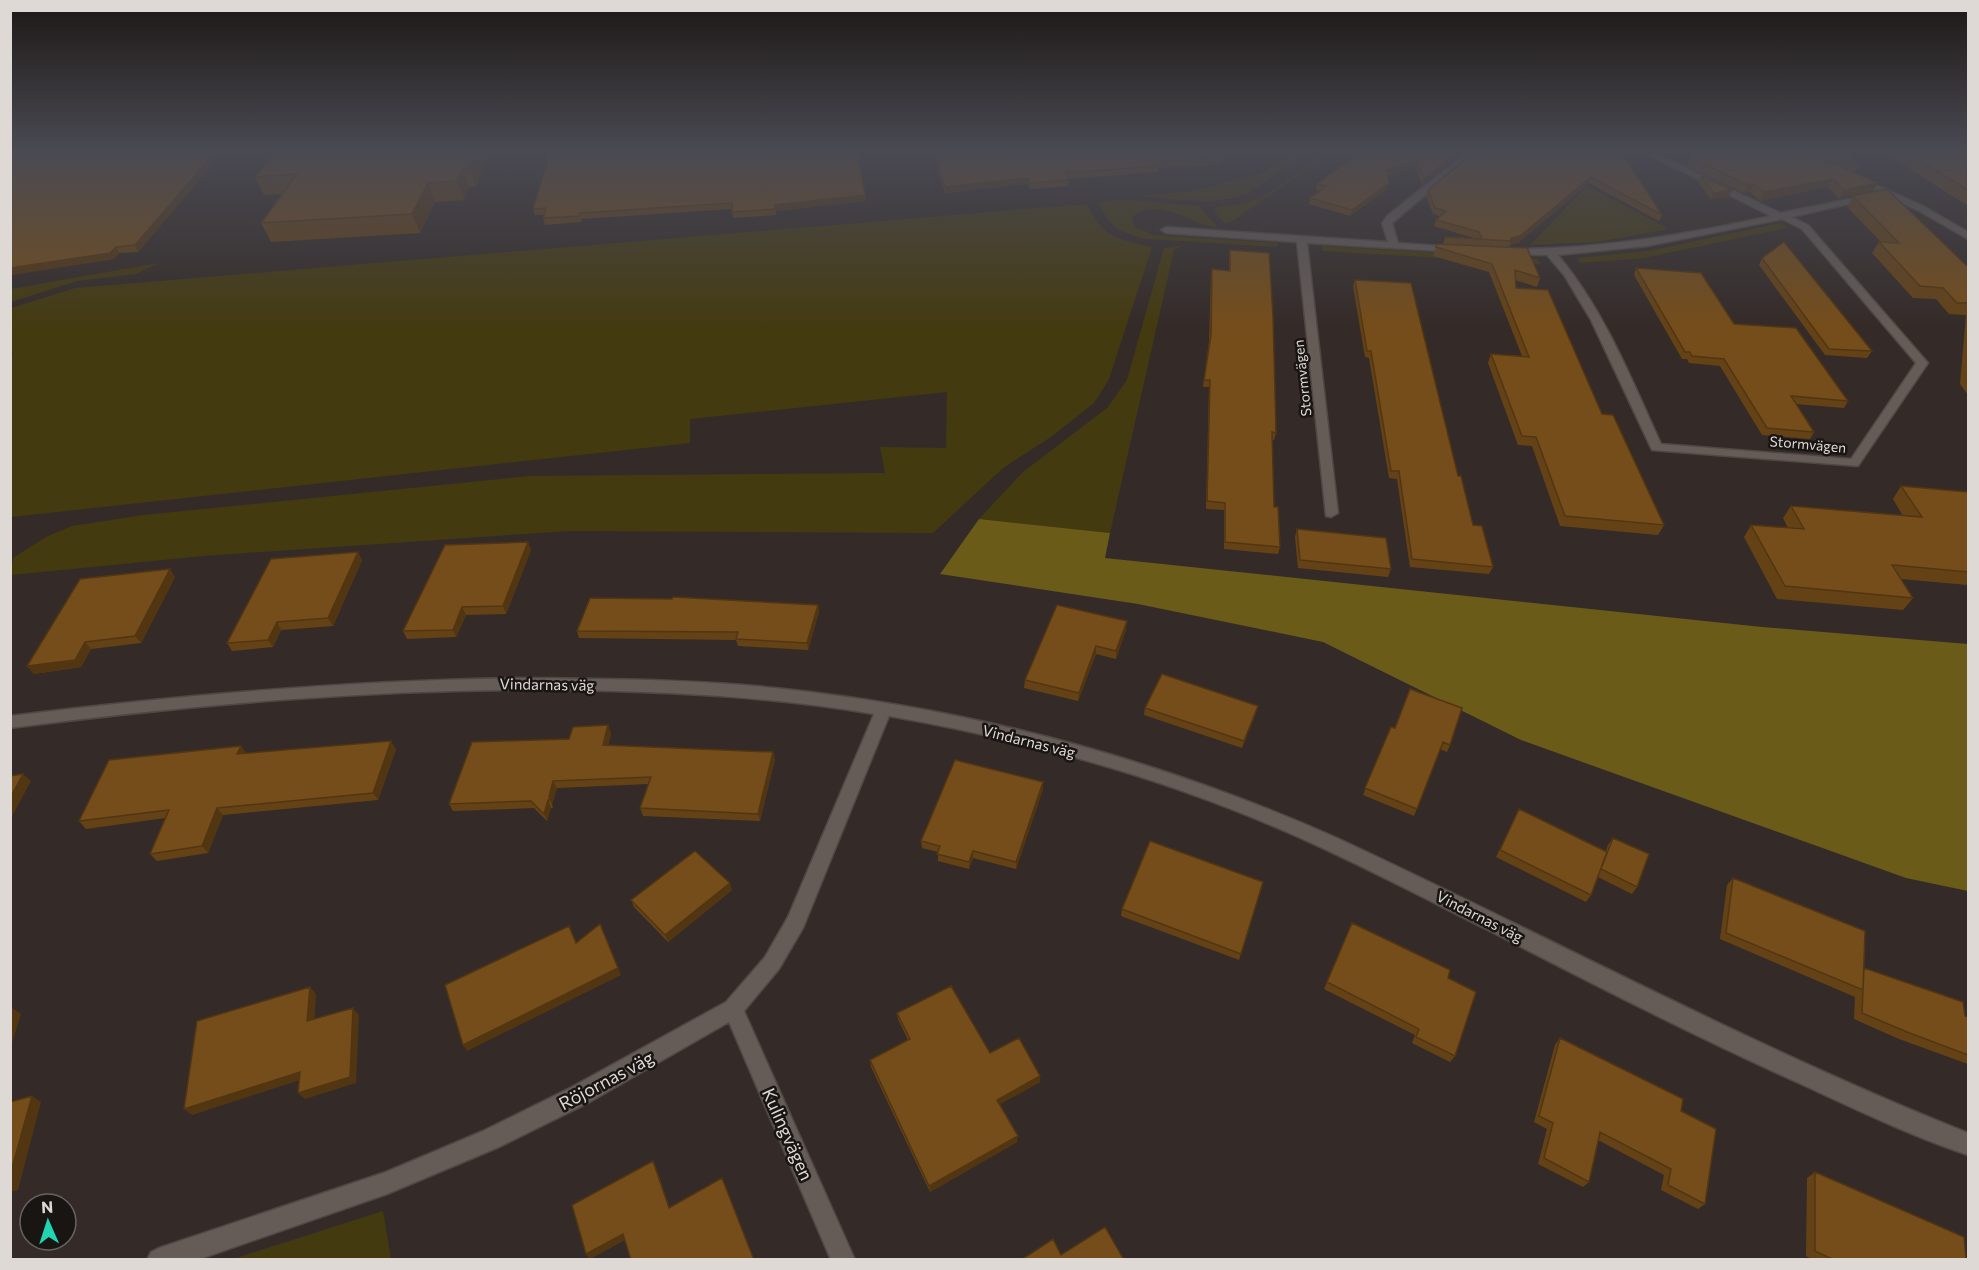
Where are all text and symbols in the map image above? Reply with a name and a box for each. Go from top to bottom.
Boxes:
street label: Stormvägen [1290,339,1314,417]
street label: Stormvägen [1769,432,1847,456]
street label: Vindarnas väg [499,674,595,694]
street label: Vindarnas väg [981,721,1077,761]
street label: Vindarnas väg [1434,886,1526,946]
street label: Röjornas väg [555,1046,657,1114]
street label: Kulingvägen [758,1084,818,1184]
north arrow [18,1192,78,1252]
text: N [41,1197,54,1216]

